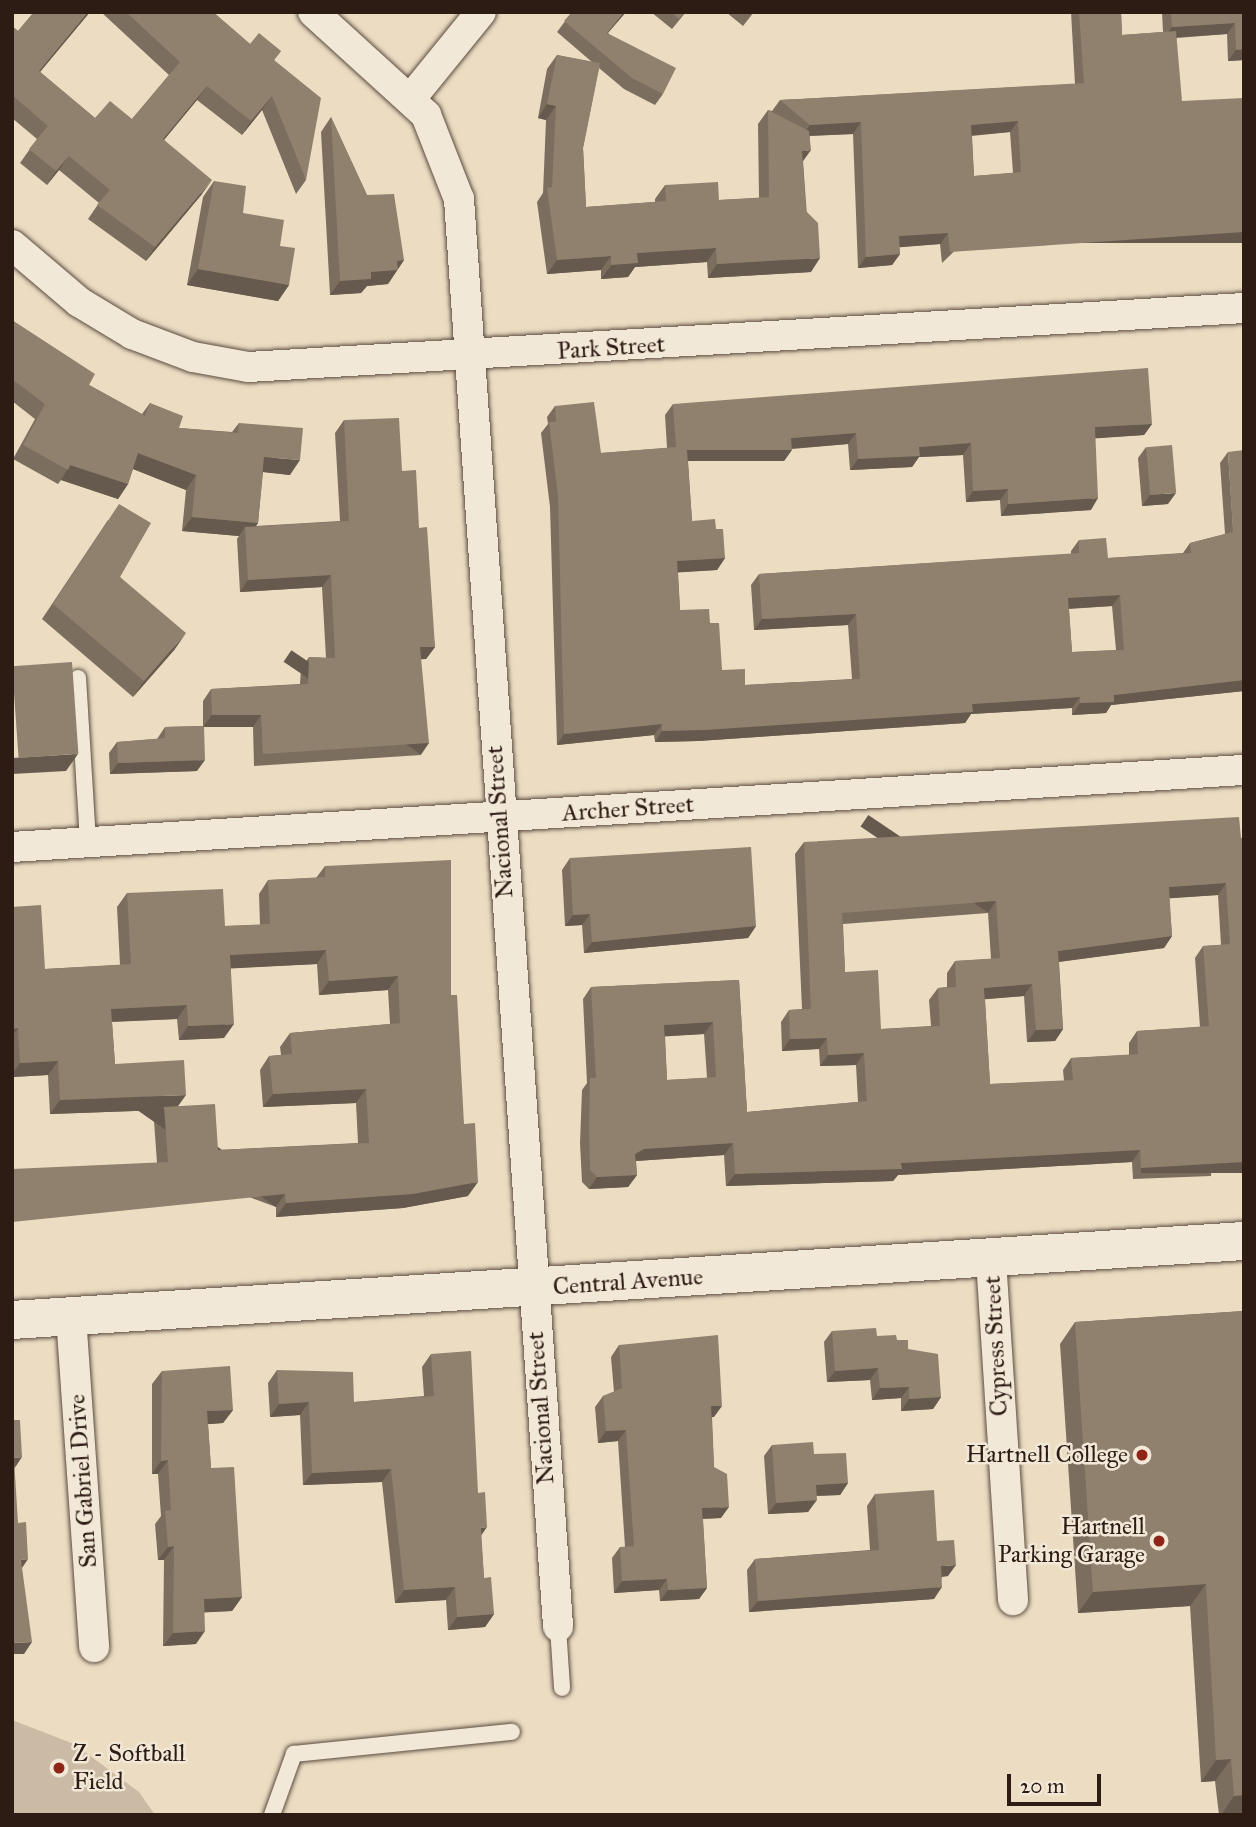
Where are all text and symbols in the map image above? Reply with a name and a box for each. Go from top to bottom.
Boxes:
street label: Park Street [556,330,666,366]
street label: Nacional Street [480,745,520,899]
street label: Archer Street [561,790,695,828]
street label: Central Avenue [552,1262,704,1302]
street label: Cypress Street [978,1275,1014,1417]
street label: Nacional Street [521,1331,561,1485]
street label: San Gabriel Drive [63,1393,103,1569]
place label: Hartnell College [966,1441,1128,1469]
marker: Hartnell College [1134,1447,1150,1463]
place label: Hartnell Parking Garage [998,1513,1145,1569]
marker: Hartnell Parking Garage [1151,1533,1167,1549]
place label: Z - Softball Field [73,1740,186,1796]
marker: Z - Softball Field [51,1760,67,1776]
scale bar [1011,1760,1106,1804]
text: 20 m [1020,1773,1065,1799]

